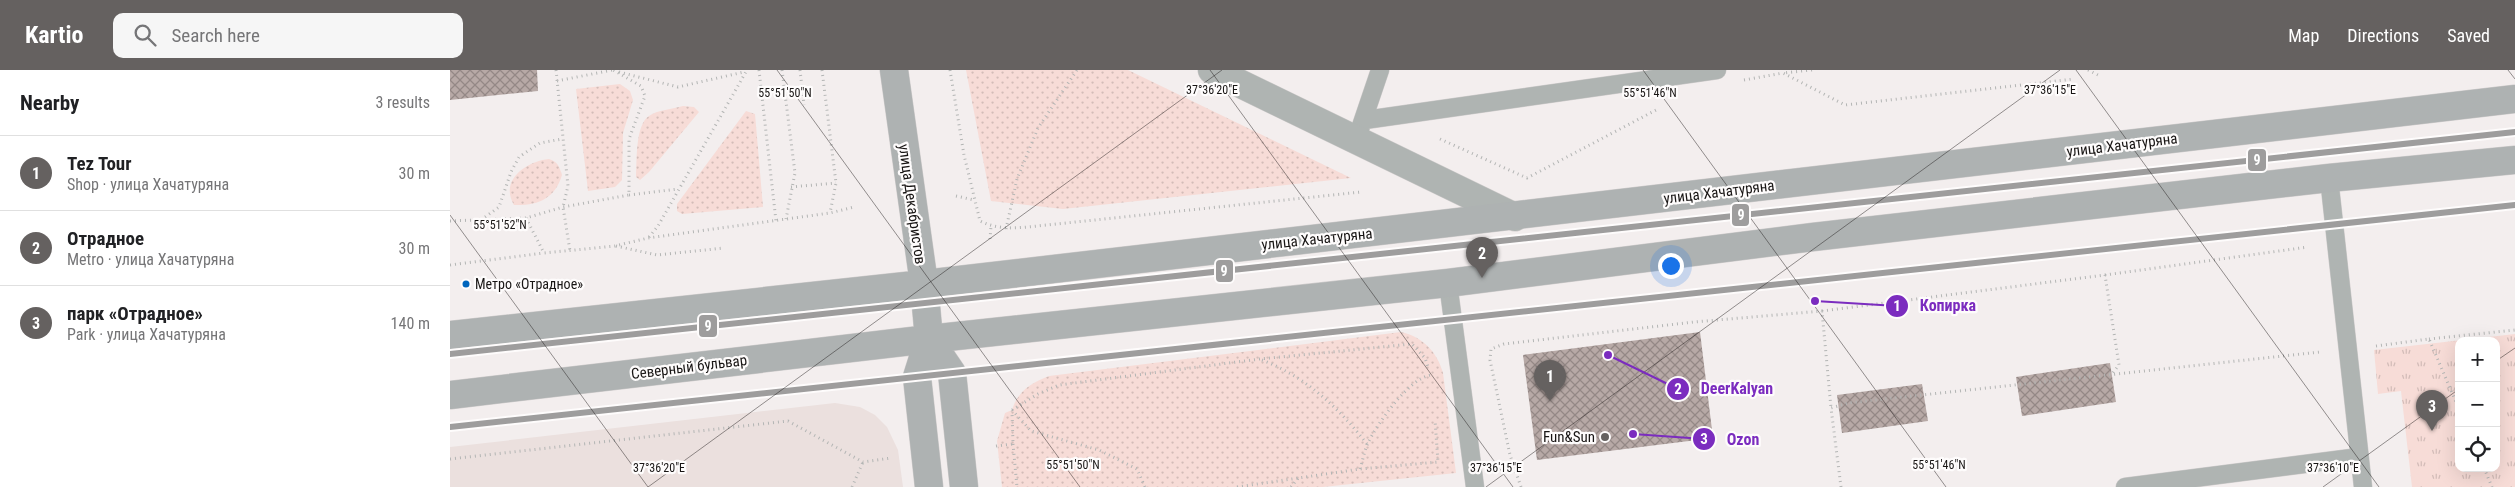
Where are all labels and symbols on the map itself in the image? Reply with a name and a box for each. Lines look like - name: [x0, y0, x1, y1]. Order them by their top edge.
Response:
- text: 37°36'20"E: [1186, 83, 1238, 97]
- text: 37°36'15"E: [2024, 83, 2076, 97]
- text: 55°51'50"N: [758, 86, 812, 100]
- text: 55°51'46"N: [1623, 86, 1677, 100]
- street label: улица Хачатуряна: [2066, 129, 2178, 161]
- street label: улица Декабристов: [895, 143, 929, 265]
- line badge: 9: [2247, 148, 2267, 172]
- text: 9: [2253, 152, 2261, 168]
- street label: улица Хачатуряна: [1663, 176, 1775, 208]
- line badge: 9: [1731, 203, 1750, 227]
- text: 9: [1737, 207, 1745, 223]
- text: 55°51'52"N: [473, 218, 527, 232]
- street label: улица Хачатуряна: [1261, 224, 1373, 254]
- pin: 2: [1466, 237, 1498, 278]
- your location: [1658, 253, 1684, 279]
- line badge: 9: [1215, 259, 1234, 283]
- text: 9: [1220, 263, 1228, 279]
- place label: Метро «Отрадное»: [475, 276, 583, 292]
- marker: Метро «Отрадное»: [461, 279, 471, 289]
- callout: Копирка: [1884, 290, 1986, 321]
- text: Копирка: [1920, 296, 1977, 315]
- text: 1: [1893, 297, 1901, 315]
- line badge: 9: [698, 314, 718, 338]
- text: 9: [704, 318, 712, 334]
- street label: Северный бульвар: [630, 351, 748, 383]
- pin: 1: [1534, 360, 1566, 401]
- callout: DeerKalyan: [1665, 373, 1783, 404]
- text: DeerKalyan: [1701, 379, 1773, 398]
- text: 2: [1674, 380, 1682, 398]
- pin: 3: [2416, 390, 2448, 431]
- callout: Ozon: [1692, 424, 1769, 455]
- place label: Fun&Sun: [1543, 428, 1595, 446]
- text: 3: [1700, 430, 1708, 448]
- text: Ozon: [1727, 430, 1759, 449]
- marker: Fun&Sun: [1599, 431, 1611, 443]
- text: 55°51'50"N: [1046, 458, 1100, 472]
- text: 55°51'46"N: [1912, 458, 1966, 472]
- text: 37°36'20"E: [633, 461, 685, 475]
- text: 37°36'15"E: [1470, 461, 1522, 475]
- text: 37°36'10"E: [2307, 461, 2359, 475]

